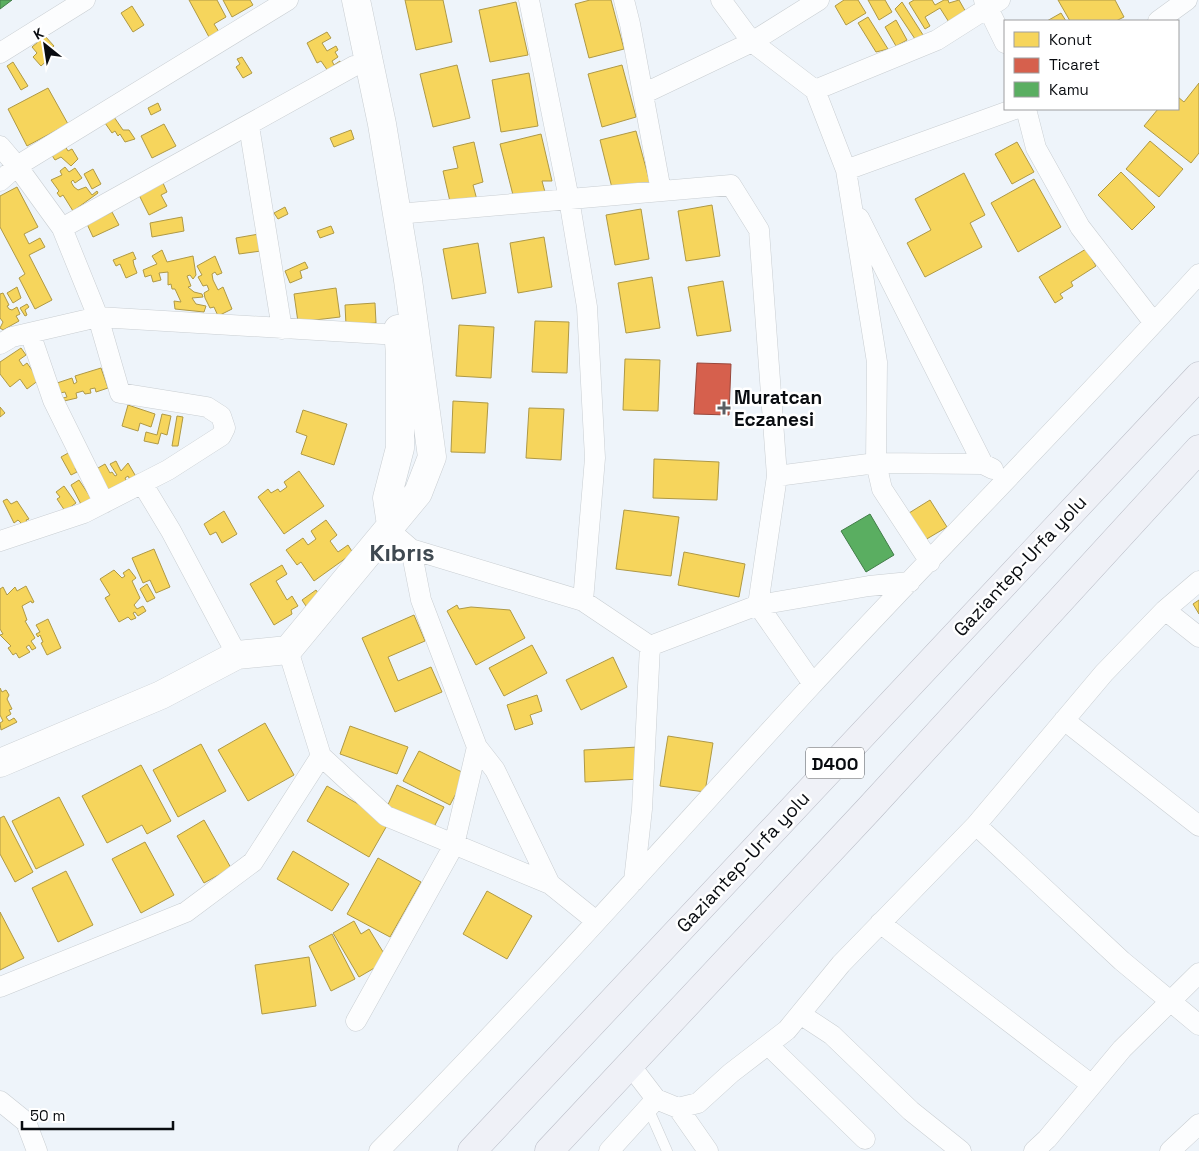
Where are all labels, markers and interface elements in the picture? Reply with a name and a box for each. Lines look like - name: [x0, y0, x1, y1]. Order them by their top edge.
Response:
- north arrow: [20, 20, 70, 70]
- legend: [1004, 20, 1179, 110]
- text: K: [30, 24, 47, 44]
- text: Konut: [1049, 30, 1092, 49]
- text: Ticaret: [1049, 55, 1100, 74]
- text: Kamu: [1049, 80, 1089, 99]
- place label: Muratcan Eczanesi: [734, 385, 822, 432]
- marker: Muratcan Eczanesi: [718, 402, 730, 414]
- street label: Gaziantep-Urfa yolu: [948, 490, 1092, 642]
- district label: Kıbrıs: [369, 537, 435, 568]
- road number: D400: [806, 748, 864, 778]
- street label: Gaziantep-Urfa yolu: [671, 786, 815, 938]
- scale bar: [22, 1098, 174, 1130]
- text: 50 m: [30, 1106, 65, 1125]

